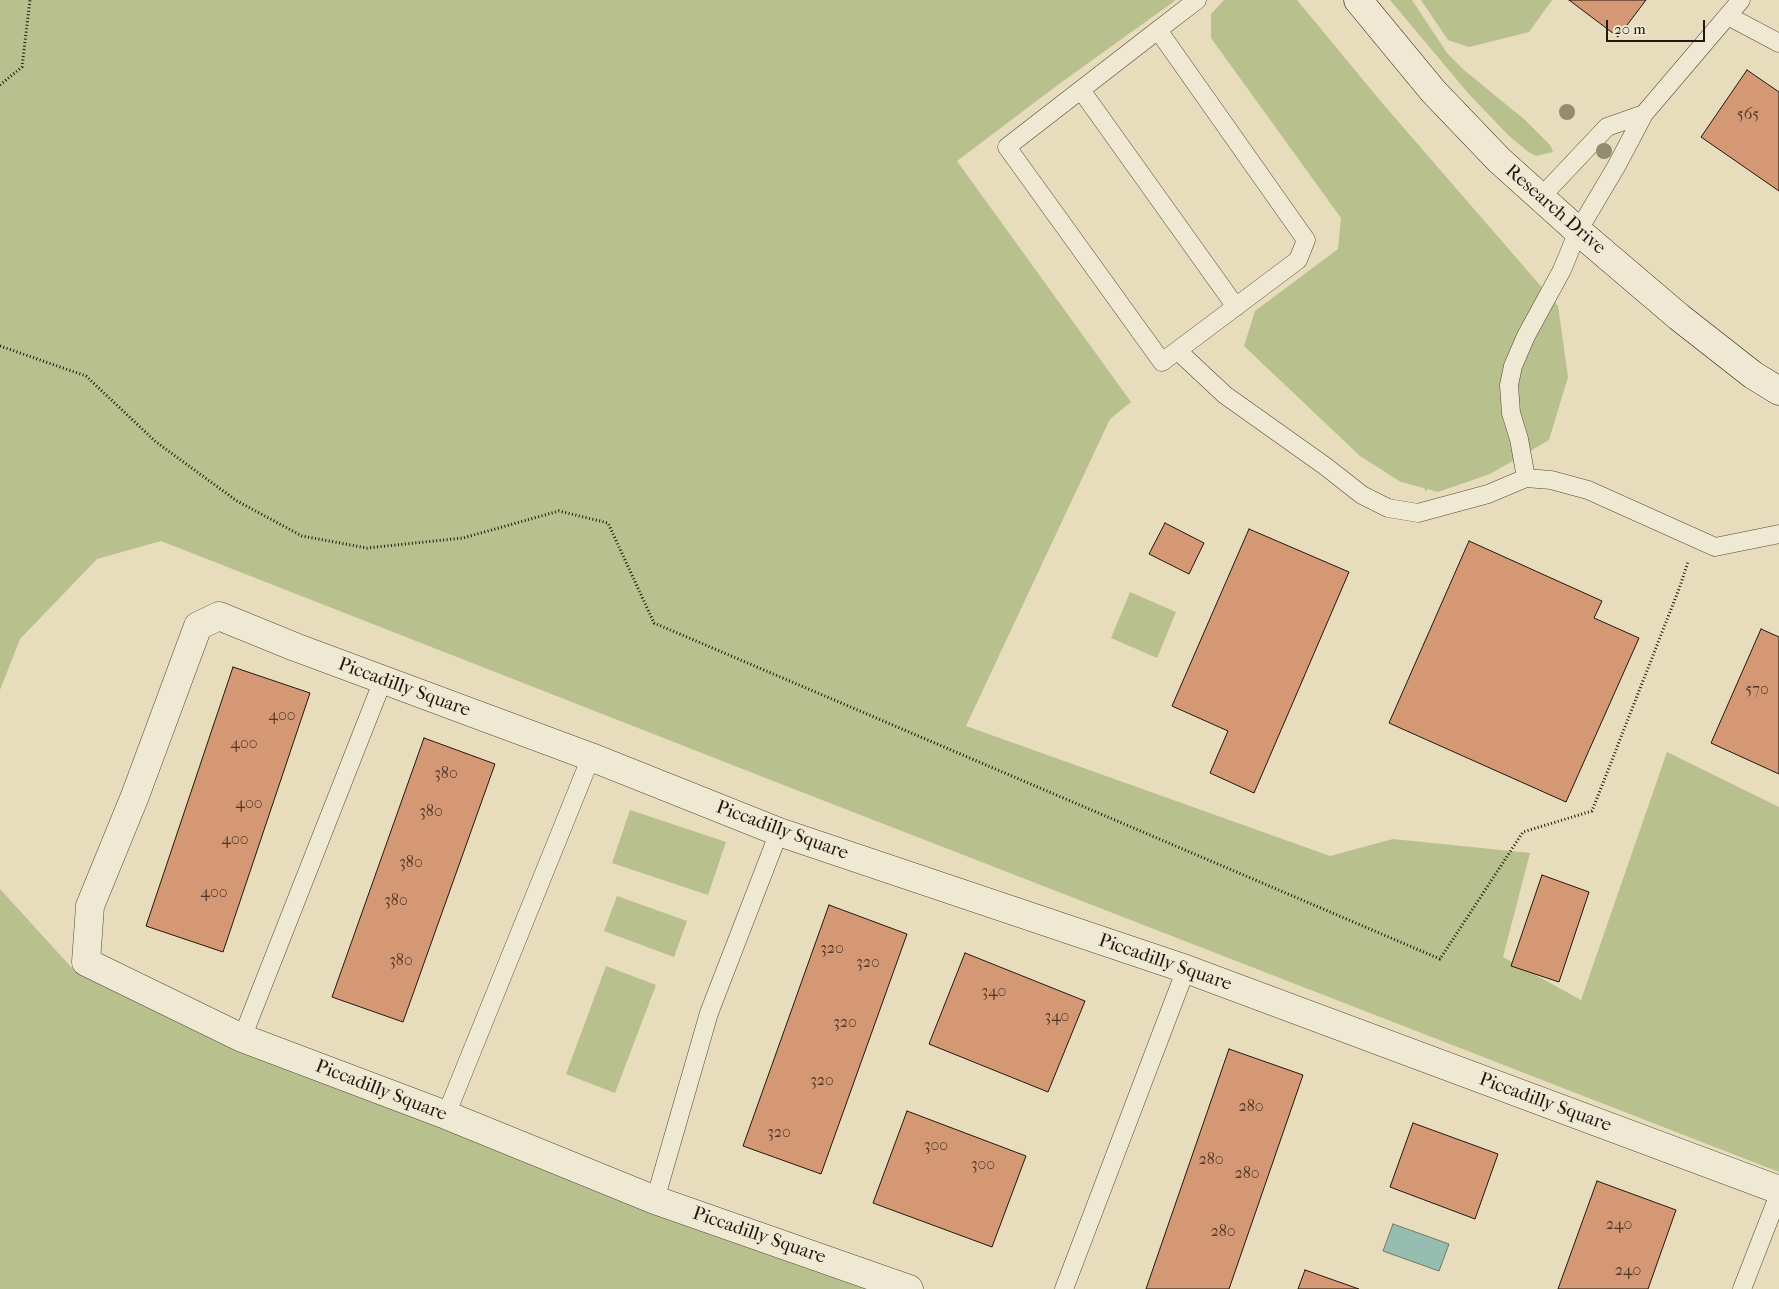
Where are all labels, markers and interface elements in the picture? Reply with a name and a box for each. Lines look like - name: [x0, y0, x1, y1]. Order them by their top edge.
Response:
- scale bar: [1609, 10, 1708, 42]
- text: 20 m: [1614, 20, 1646, 38]
- house number: 565: [1737, 105, 1759, 125]
- street label: Research Drive: [1500, 160, 1610, 260]
- street label: Piccadilly Square: [335, 653, 473, 723]
- house number: 570: [1745, 680, 1769, 700]
- house number: 400: [268, 706, 296, 726]
- house number: 400: [230, 734, 258, 754]
- house number: 380: [434, 764, 458, 784]
- house number: 400: [235, 794, 263, 814]
- street label: Piccadilly Square: [713, 796, 851, 866]
- house number: 380: [419, 802, 443, 822]
- house number: 400: [221, 830, 249, 850]
- house number: 380: [399, 853, 423, 873]
- house number: 400: [200, 883, 228, 903]
- house number: 380: [384, 891, 408, 911]
- street label: Piccadilly Square: [1095, 930, 1235, 996]
- house number: 320: [820, 939, 844, 959]
- house number: 380: [389, 951, 413, 971]
- house number: 320: [856, 953, 880, 973]
- house number: 340: [982, 982, 1006, 1002]
- house number: 340: [1045, 1007, 1069, 1027]
- house number: 320: [833, 1013, 857, 1033]
- street label: Piccadilly Square: [312, 1055, 450, 1127]
- street label: Piccadilly Square: [1476, 1068, 1614, 1138]
- house number: 320: [810, 1071, 834, 1091]
- house number: 280: [1238, 1097, 1264, 1117]
- house number: 320: [767, 1123, 791, 1143]
- house number: 300: [924, 1136, 948, 1156]
- house number: 280: [1198, 1150, 1224, 1170]
- house number: 300: [971, 1155, 995, 1175]
- house number: 280: [1234, 1164, 1260, 1184]
- street label: Piccadilly Square: [689, 1203, 829, 1269]
- house number: 240: [1606, 1215, 1632, 1235]
- house number: 280: [1210, 1222, 1236, 1242]
- house number: 240: [1615, 1261, 1641, 1281]

